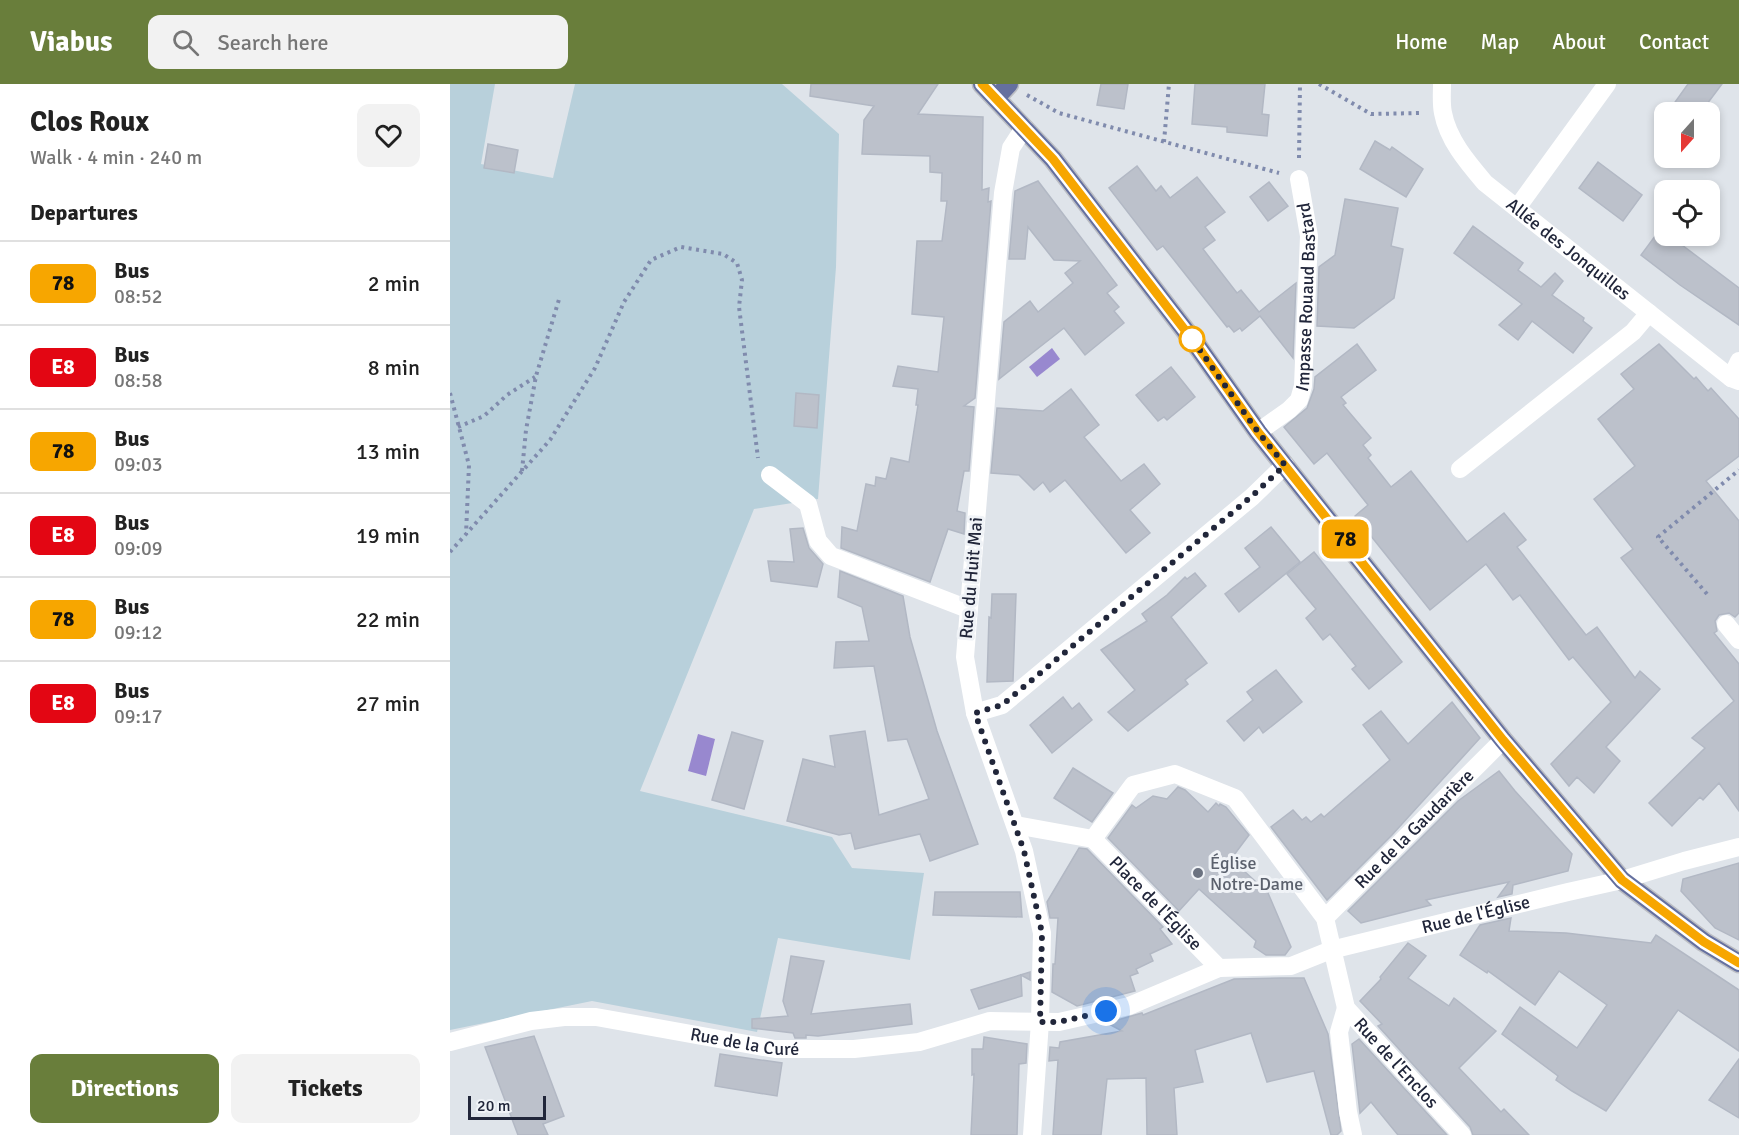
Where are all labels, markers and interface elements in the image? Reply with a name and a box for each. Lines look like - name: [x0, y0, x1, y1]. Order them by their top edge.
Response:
- search box: [148, 15, 568, 69]
- text: Viabus: [30, 25, 112, 59]
- icon: search: [169, 26, 202, 59]
- text: Search here: [217, 29, 328, 56]
- text: Home: [1395, 29, 1448, 55]
- text: Map: [1481, 29, 1519, 55]
- text: About: [1552, 29, 1606, 55]
- text: Contact: [1639, 29, 1709, 55]
- north arrow: [1654, 102, 1720, 168]
- map controls: [1654, 102, 1720, 246]
- button: heart: [357, 104, 420, 167]
- text: Clos Roux: [30, 105, 149, 139]
- text: Walk · 4 min · 240 m: [30, 145, 202, 170]
- button: locate: [1654, 180, 1720, 246]
- street label: Allée des Jonquilles: [1502, 193, 1635, 305]
- text: Departures: [30, 199, 138, 226]
- street label: Impasse Rouaud Bastard: [1291, 201, 1320, 394]
- text: Bus: [114, 257, 149, 284]
- text: 78: [52, 270, 74, 296]
- text: 2 min: [368, 270, 420, 297]
- text: 08:52: [114, 284, 163, 309]
- unlabelled marker: [1179, 326, 1205, 352]
- text: Bus: [114, 341, 149, 368]
- text: E8: [51, 354, 75, 380]
- text: 8 min: [368, 354, 420, 381]
- text: 08:58: [114, 368, 163, 393]
- text: Bus: [114, 425, 149, 452]
- text: 78: [52, 438, 74, 464]
- text: 13 min: [356, 438, 420, 465]
- text: 09:03: [114, 452, 163, 477]
- text: Bus: [114, 509, 149, 536]
- street label: Rue du Huit Mai: [955, 516, 987, 640]
- line badge: 78: [1318, 520, 1372, 558]
- text: E8: [51, 522, 75, 548]
- text: 19 min: [356, 522, 420, 549]
- text: 78: [1334, 526, 1356, 552]
- text: 09:09: [114, 536, 163, 561]
- text: Bus: [114, 593, 149, 620]
- text: 78: [52, 606, 74, 632]
- text: 22 min: [356, 606, 420, 633]
- text: 09:12: [114, 620, 163, 645]
- text: Bus: [114, 677, 149, 704]
- text: E8: [51, 690, 75, 716]
- text: 27 min: [356, 690, 420, 717]
- text: 09:17: [114, 704, 163, 729]
- street label: Rue de la Gaudarière: [1350, 765, 1478, 893]
- street label: Place de l'Église: [1105, 851, 1207, 955]
- place label: Église Notre-Dame: [1210, 852, 1303, 895]
- marker: Église Notre-Dame: [1191, 866, 1205, 880]
- street label: Rue de l'Église: [1420, 891, 1532, 938]
- your location: [1091, 996, 1121, 1026]
- street label: Rue de l'Enclos: [1349, 1013, 1443, 1113]
- street label: Rue de la Curé: [689, 1023, 799, 1060]
- button: Directions: [30, 1054, 219, 1123]
- button: Tickets: [231, 1054, 420, 1123]
- scale bar: [468, 1093, 546, 1120]
- text: 20 m: [477, 1096, 511, 1116]

